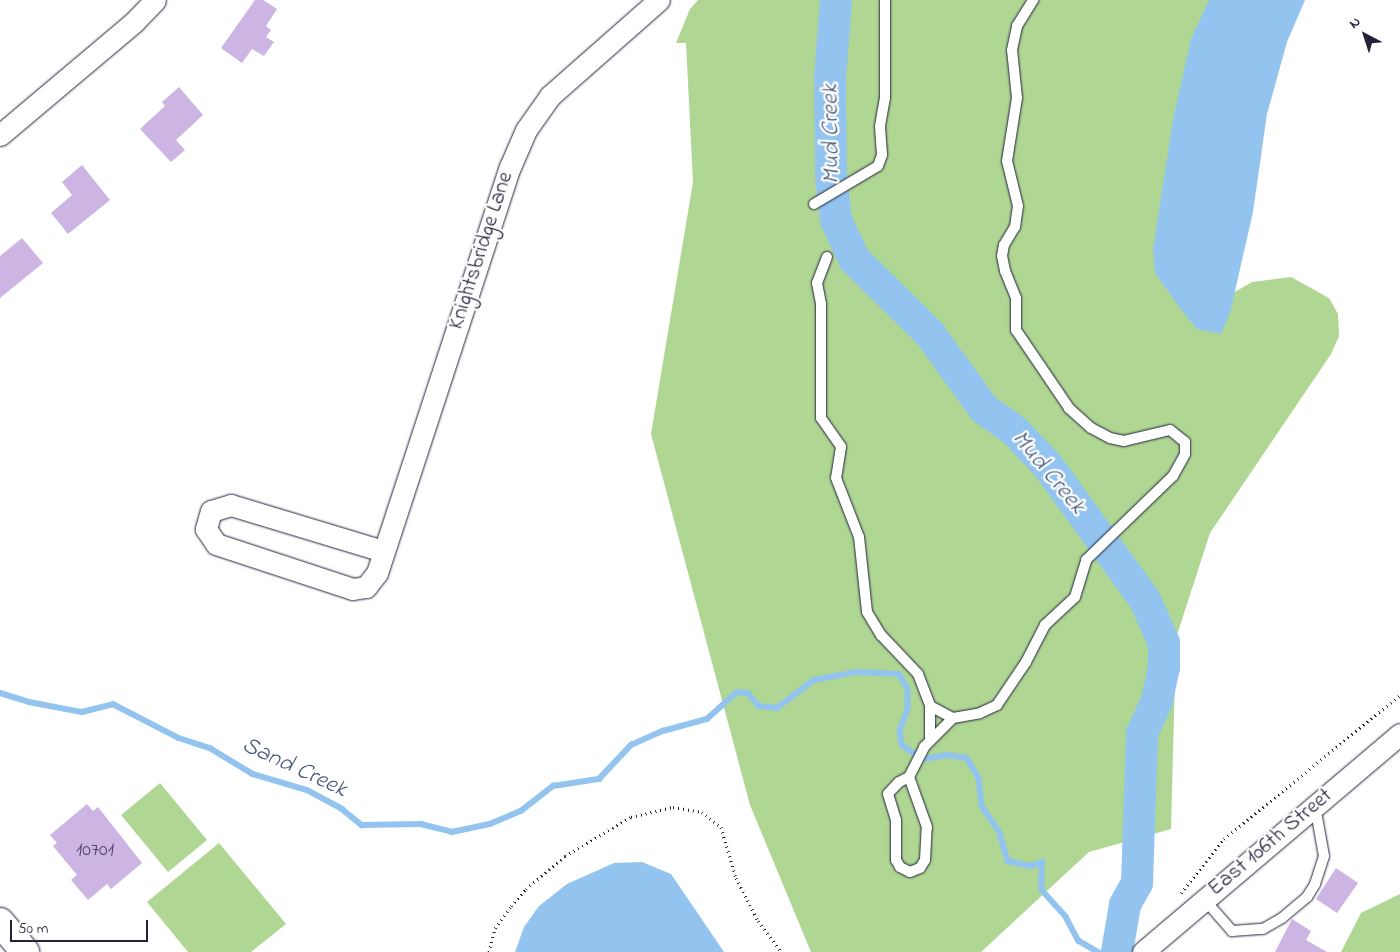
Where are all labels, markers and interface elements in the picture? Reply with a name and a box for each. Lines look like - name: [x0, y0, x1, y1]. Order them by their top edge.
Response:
- north arrow: [1340, 10, 1390, 60]
- text: N: [1345, 12, 1365, 34]
- water label: Mud Creek: [817, 84, 847, 184]
- street label: Knightsbridge Lane: [444, 169, 520, 333]
- water label: Mud Creek: [1005, 425, 1091, 521]
- water label: Sand Creek: [237, 731, 351, 805]
- street label: East 106th Street: [1203, 783, 1339, 903]
- house number: 10701: [76, 838, 114, 862]
- scale bar: [12, 910, 150, 942]
- text: 50 m: [18, 918, 48, 940]

